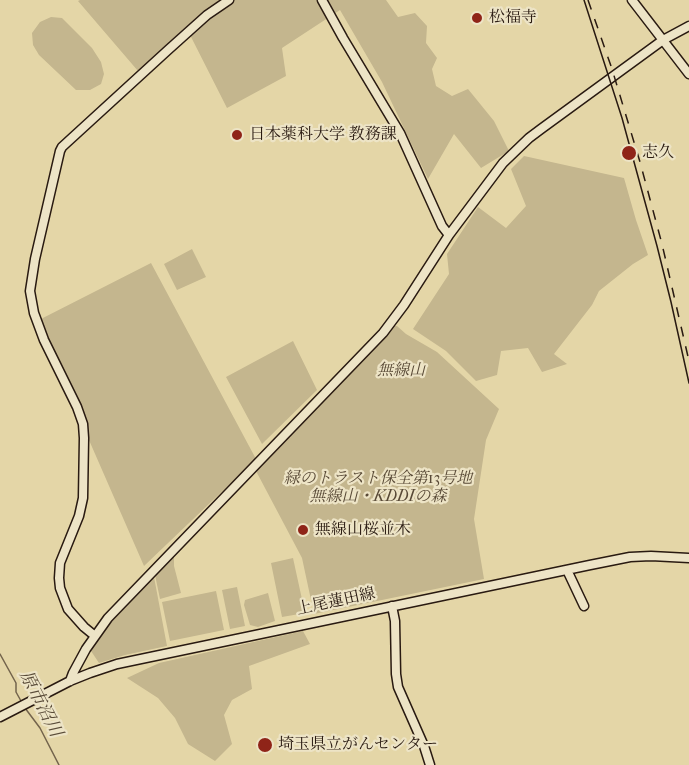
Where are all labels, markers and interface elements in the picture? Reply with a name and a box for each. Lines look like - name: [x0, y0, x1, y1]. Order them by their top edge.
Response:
- place label: 松福寺: [489, 8, 537, 28]
- marker: 松福寺: [470, 11, 484, 25]
- place label: 日本薬科大学 教務課: [249, 125, 396, 145]
- marker: 日本薬科大学 教務課: [230, 128, 244, 142]
- place label: 志久: [642, 143, 674, 163]
- marker: 志久: [620, 144, 638, 162]
- park label: 無線山: [377, 361, 425, 381]
- park label: 緑のトラスト保全第13号地 無線山・KDDIの森: [284, 469, 472, 507]
- place label: 無線山桜並木: [315, 520, 411, 540]
- marker: 無線山桜並木: [296, 523, 310, 537]
- street label: 上尾蓮田線: [295, 584, 377, 620]
- water label: 原市沼川: [14, 667, 66, 741]
- place label: 埼玉県立がんセンター: [278, 735, 438, 755]
- marker: 埼玉県立がんセンター: [256, 736, 274, 754]

